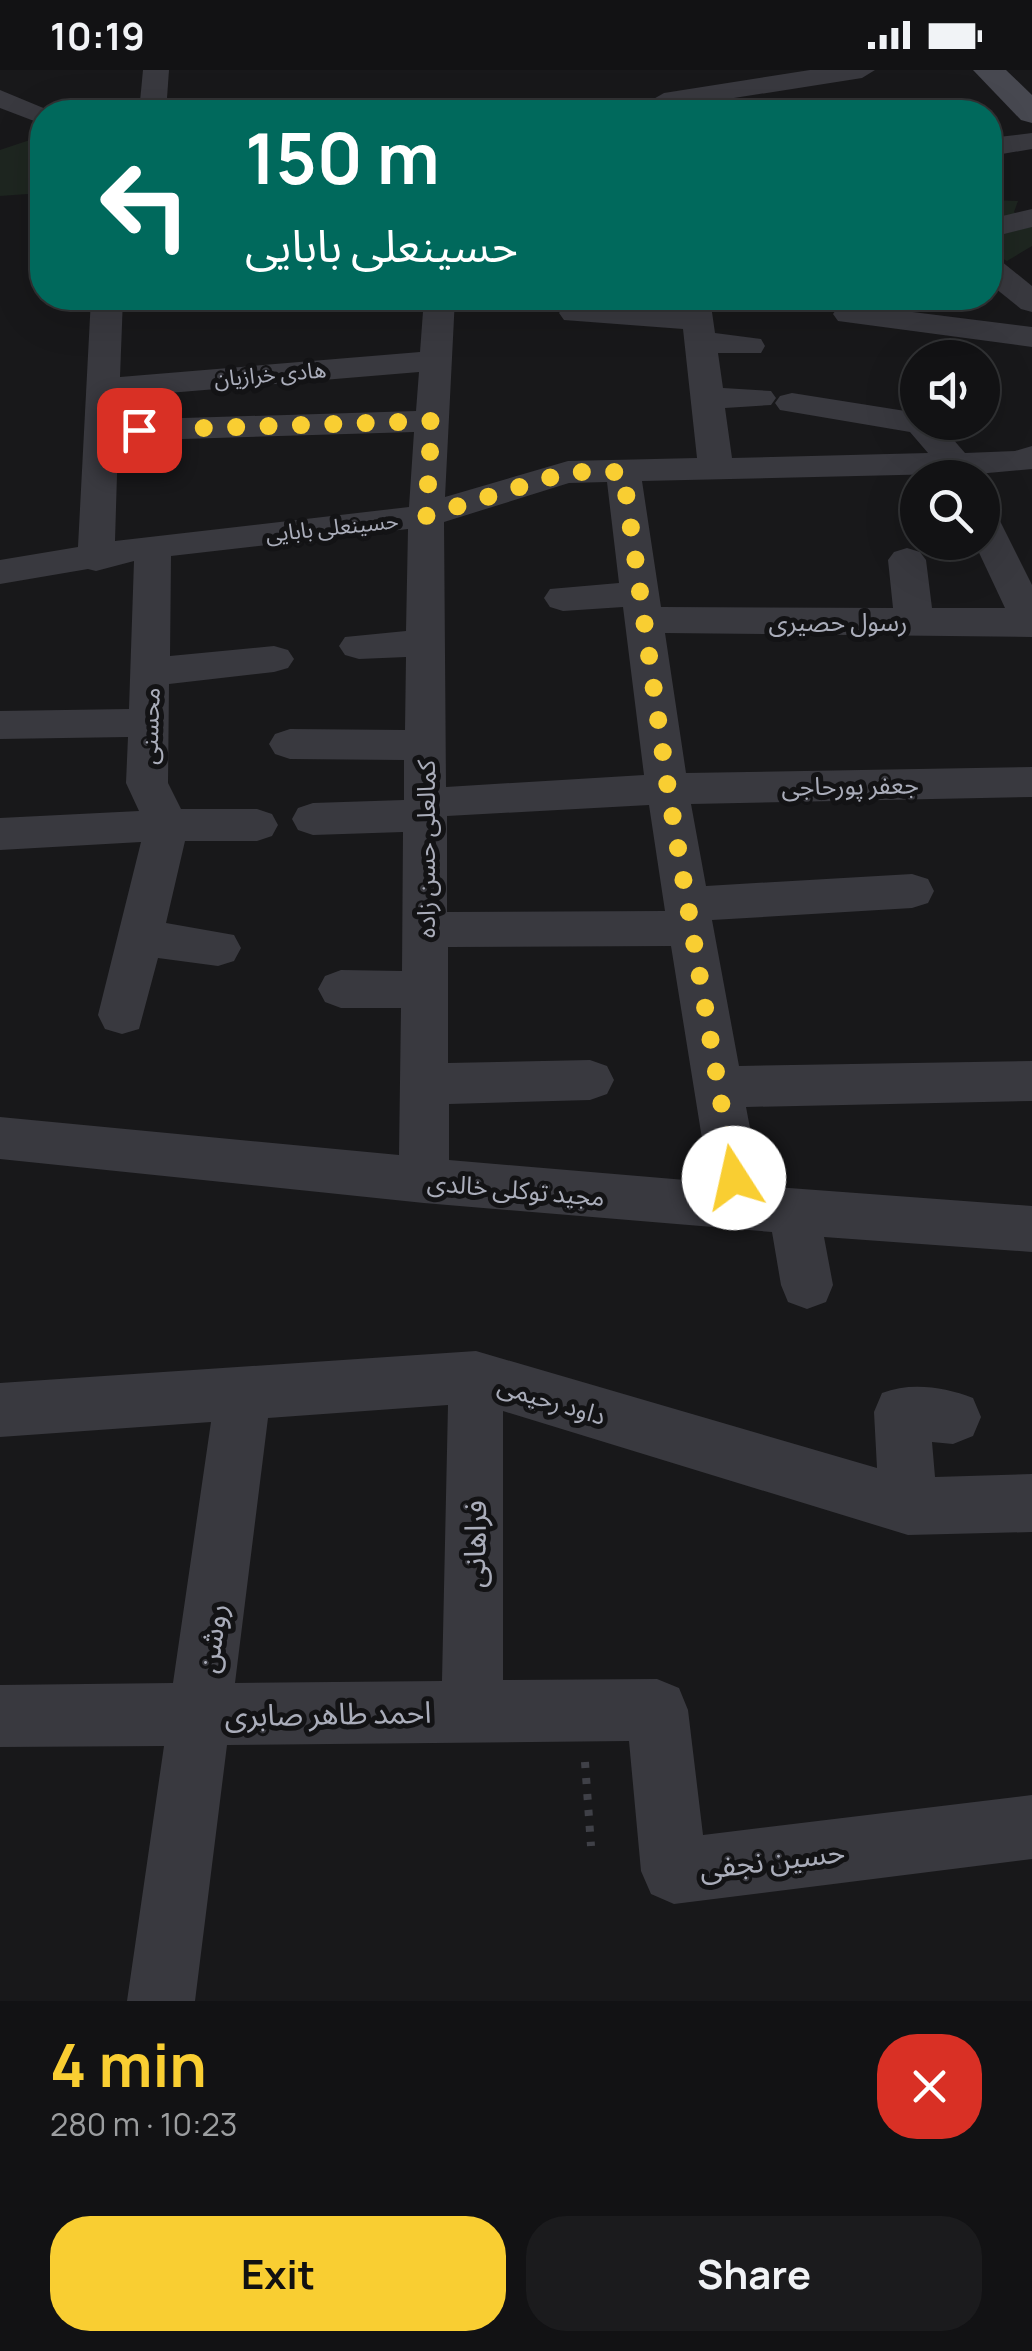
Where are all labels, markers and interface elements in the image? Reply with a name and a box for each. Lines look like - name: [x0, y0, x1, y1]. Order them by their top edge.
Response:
- text: 10:19: [50, 9, 145, 61]
- text: 150 m: [245, 109, 440, 205]
- icon: left: [80, 140, 210, 270]
- text: حسینعلی بابایی: [245, 214, 518, 276]
- map controls: [900, 340, 1000, 560]
- button: sound: [900, 340, 1000, 440]
- street label: هادی خرازیان: [213, 354, 327, 394]
- pin: [97, 388, 182, 473]
- icon: arrive: [112, 403, 167, 458]
- button: search: [900, 460, 1000, 560]
- street label: حسینعلی بابایی: [264, 505, 400, 549]
- street label: رسول حصیری: [769, 604, 907, 639]
- street label: محسنی: [130, 687, 168, 765]
- street label: کمالعلی حسن زاده: [408, 759, 443, 938]
- street label: جعفر پورحاجی: [781, 766, 919, 804]
- position arrow: [682, 1126, 786, 1230]
- street label: مجید توکلی خالدی: [426, 1164, 606, 1214]
- street label: داود رحیمی: [494, 1367, 610, 1433]
- street label: فراهانی: [453, 1500, 495, 1588]
- street label: روشن: [186, 1601, 236, 1675]
- street label: احمد طاهر صابری: [224, 1691, 432, 1735]
- street label: حسین نجفی: [697, 1830, 847, 1888]
- text: 4 min: [50, 2023, 207, 2105]
- button: close: [877, 2034, 982, 2139]
- text: 280 m · 10:23: [50, 2102, 237, 2146]
- button: Exit: [50, 2216, 506, 2331]
- button: Share: [526, 2216, 982, 2331]

